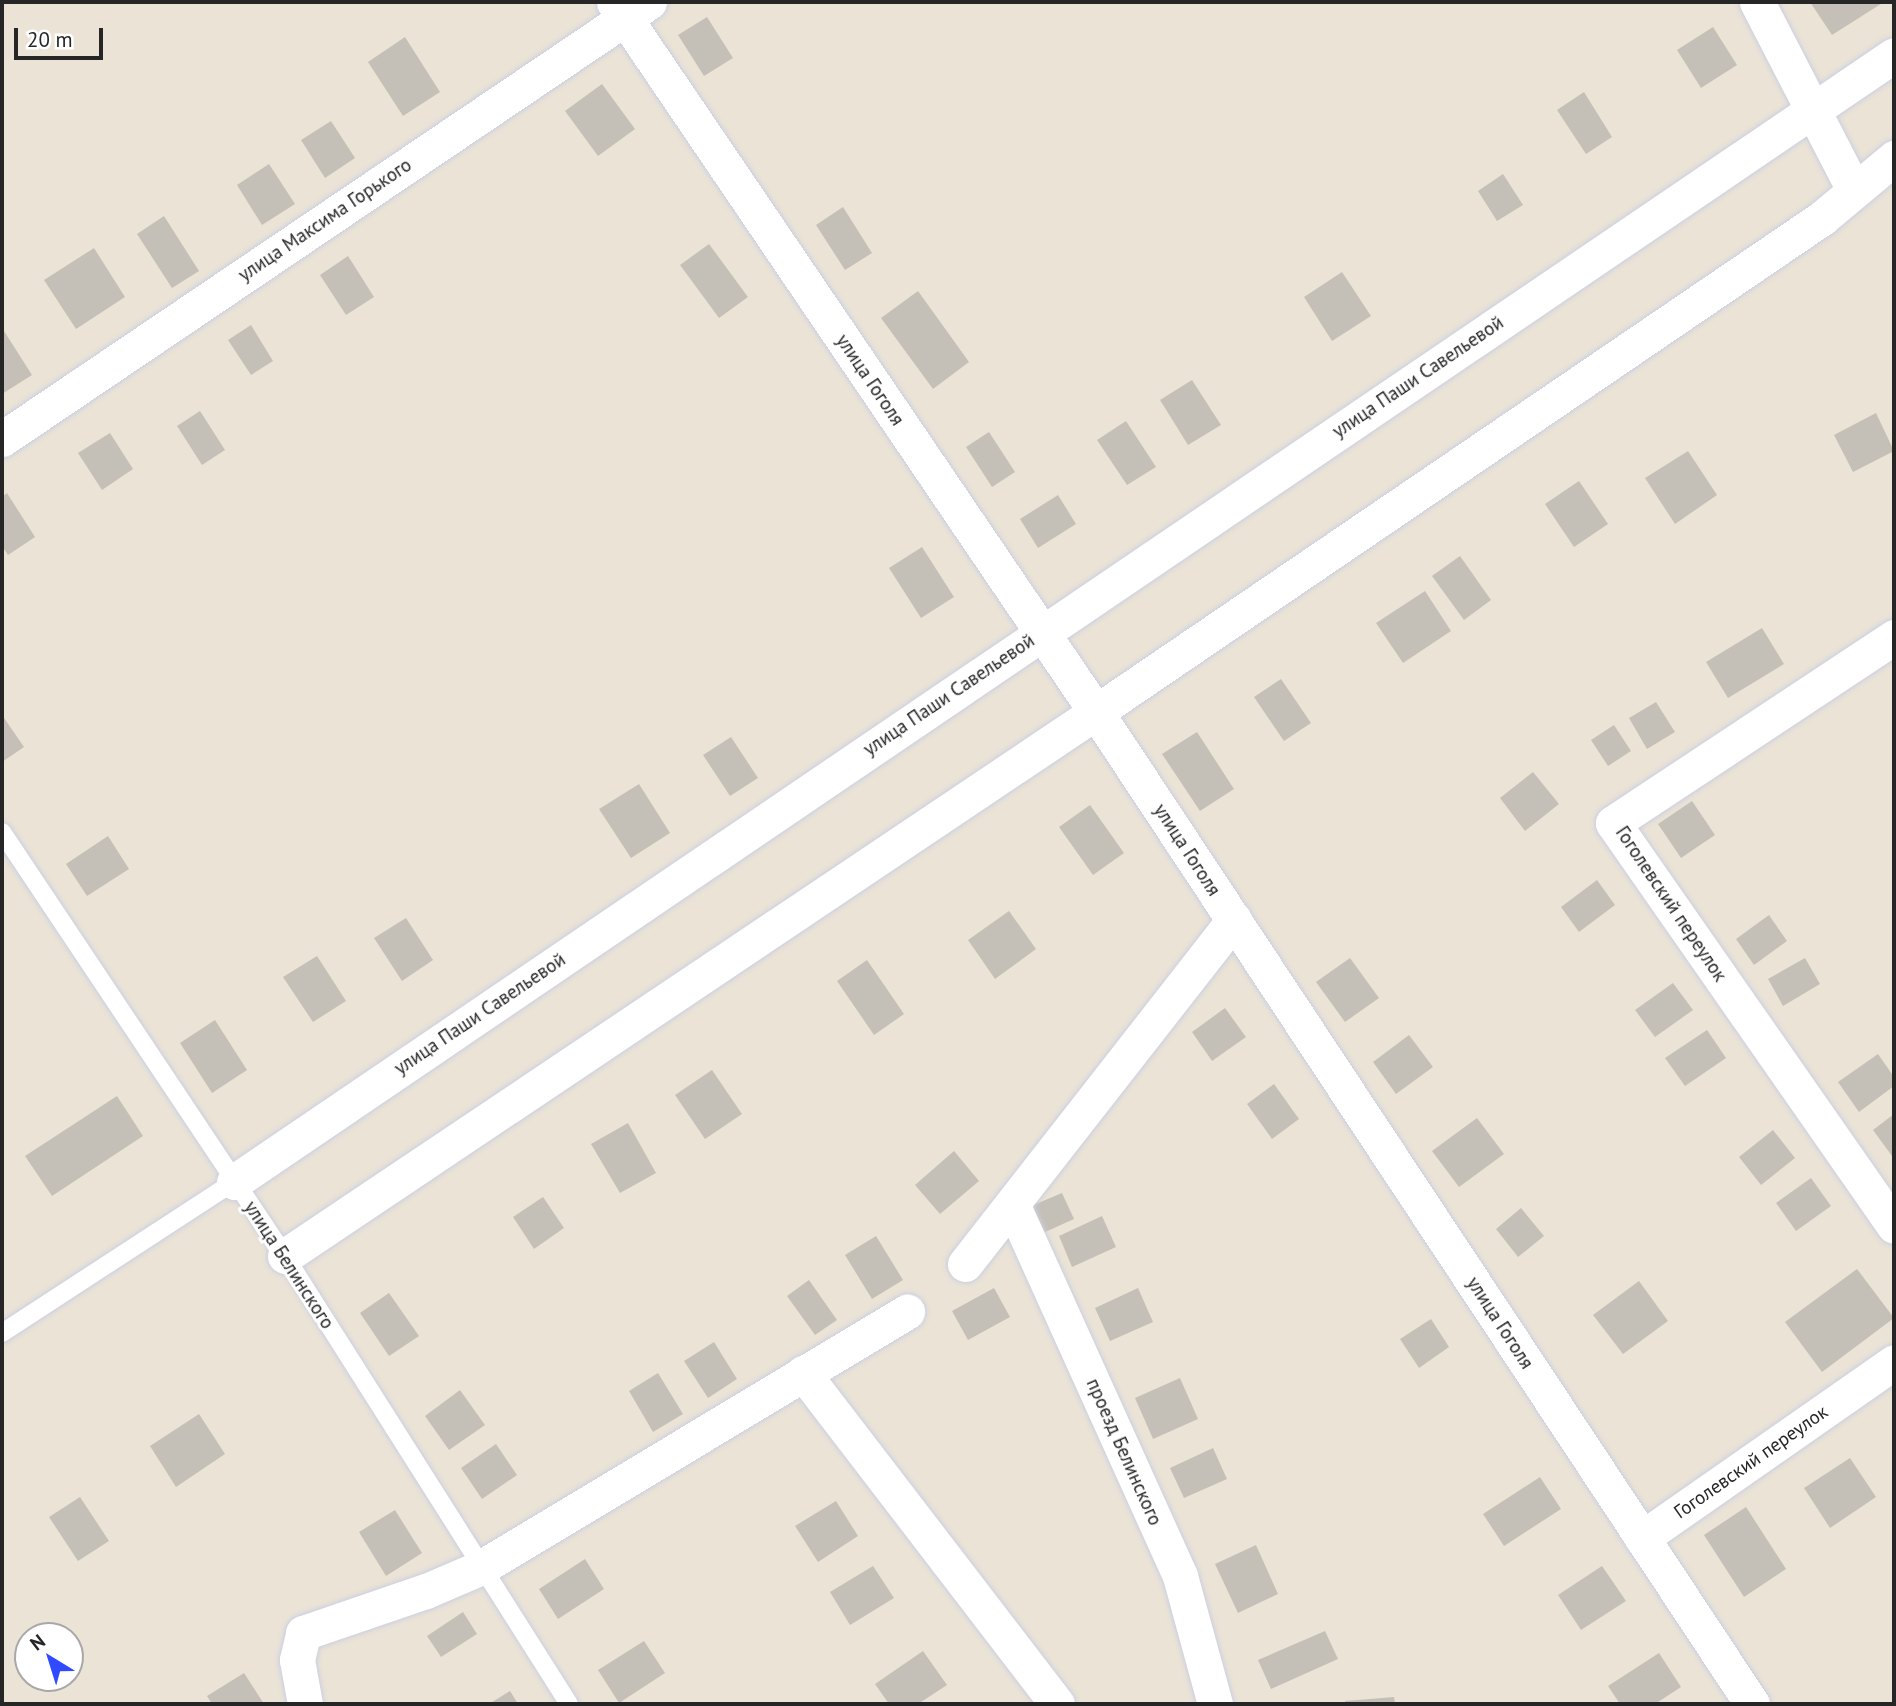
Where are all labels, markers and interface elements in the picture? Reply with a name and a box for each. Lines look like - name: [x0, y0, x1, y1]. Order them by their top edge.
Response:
- scale bar: [18, 14, 107, 58]
- text: 20 m: [27, 26, 73, 53]
- street label: улица Максима Горького: [234, 154, 416, 286]
- street label: улица Паши Савельевой: [1328, 311, 1508, 443]
- street label: улица Гоголя: [831, 330, 909, 430]
- street label: улица Паши Савельевой: [859, 629, 1039, 761]
- street label: улица Гоголя: [1149, 800, 1225, 900]
- street label: Гоголевский переулок: [1611, 822, 1731, 986]
- street label: улица Паши Савельевой: [390, 948, 570, 1080]
- street label: улица Белинского: [239, 1197, 339, 1333]
- street label: улица Гоголя: [1462, 1273, 1538, 1373]
- street label: проезд Белинского: [1081, 1375, 1167, 1529]
- street label: Гоголевский переулок: [1670, 1400, 1832, 1524]
- north arrow: [14, 1622, 84, 1692]
- text: N: [25, 1629, 50, 1655]

